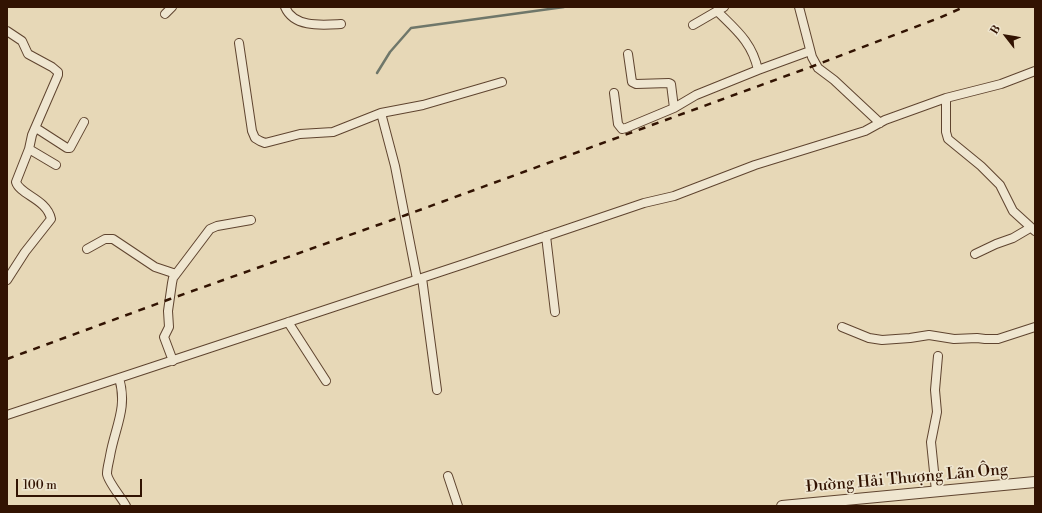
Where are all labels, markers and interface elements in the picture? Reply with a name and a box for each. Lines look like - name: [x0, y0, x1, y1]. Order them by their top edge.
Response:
- north arrow: [986, 16, 1026, 56]
- text: B: [988, 23, 1004, 37]
- street label: Đường Hải Thượng Lãn Ông: [805, 461, 1009, 497]
- scale bar: [18, 471, 144, 497]
- text: 100 m: [23, 478, 57, 493]

